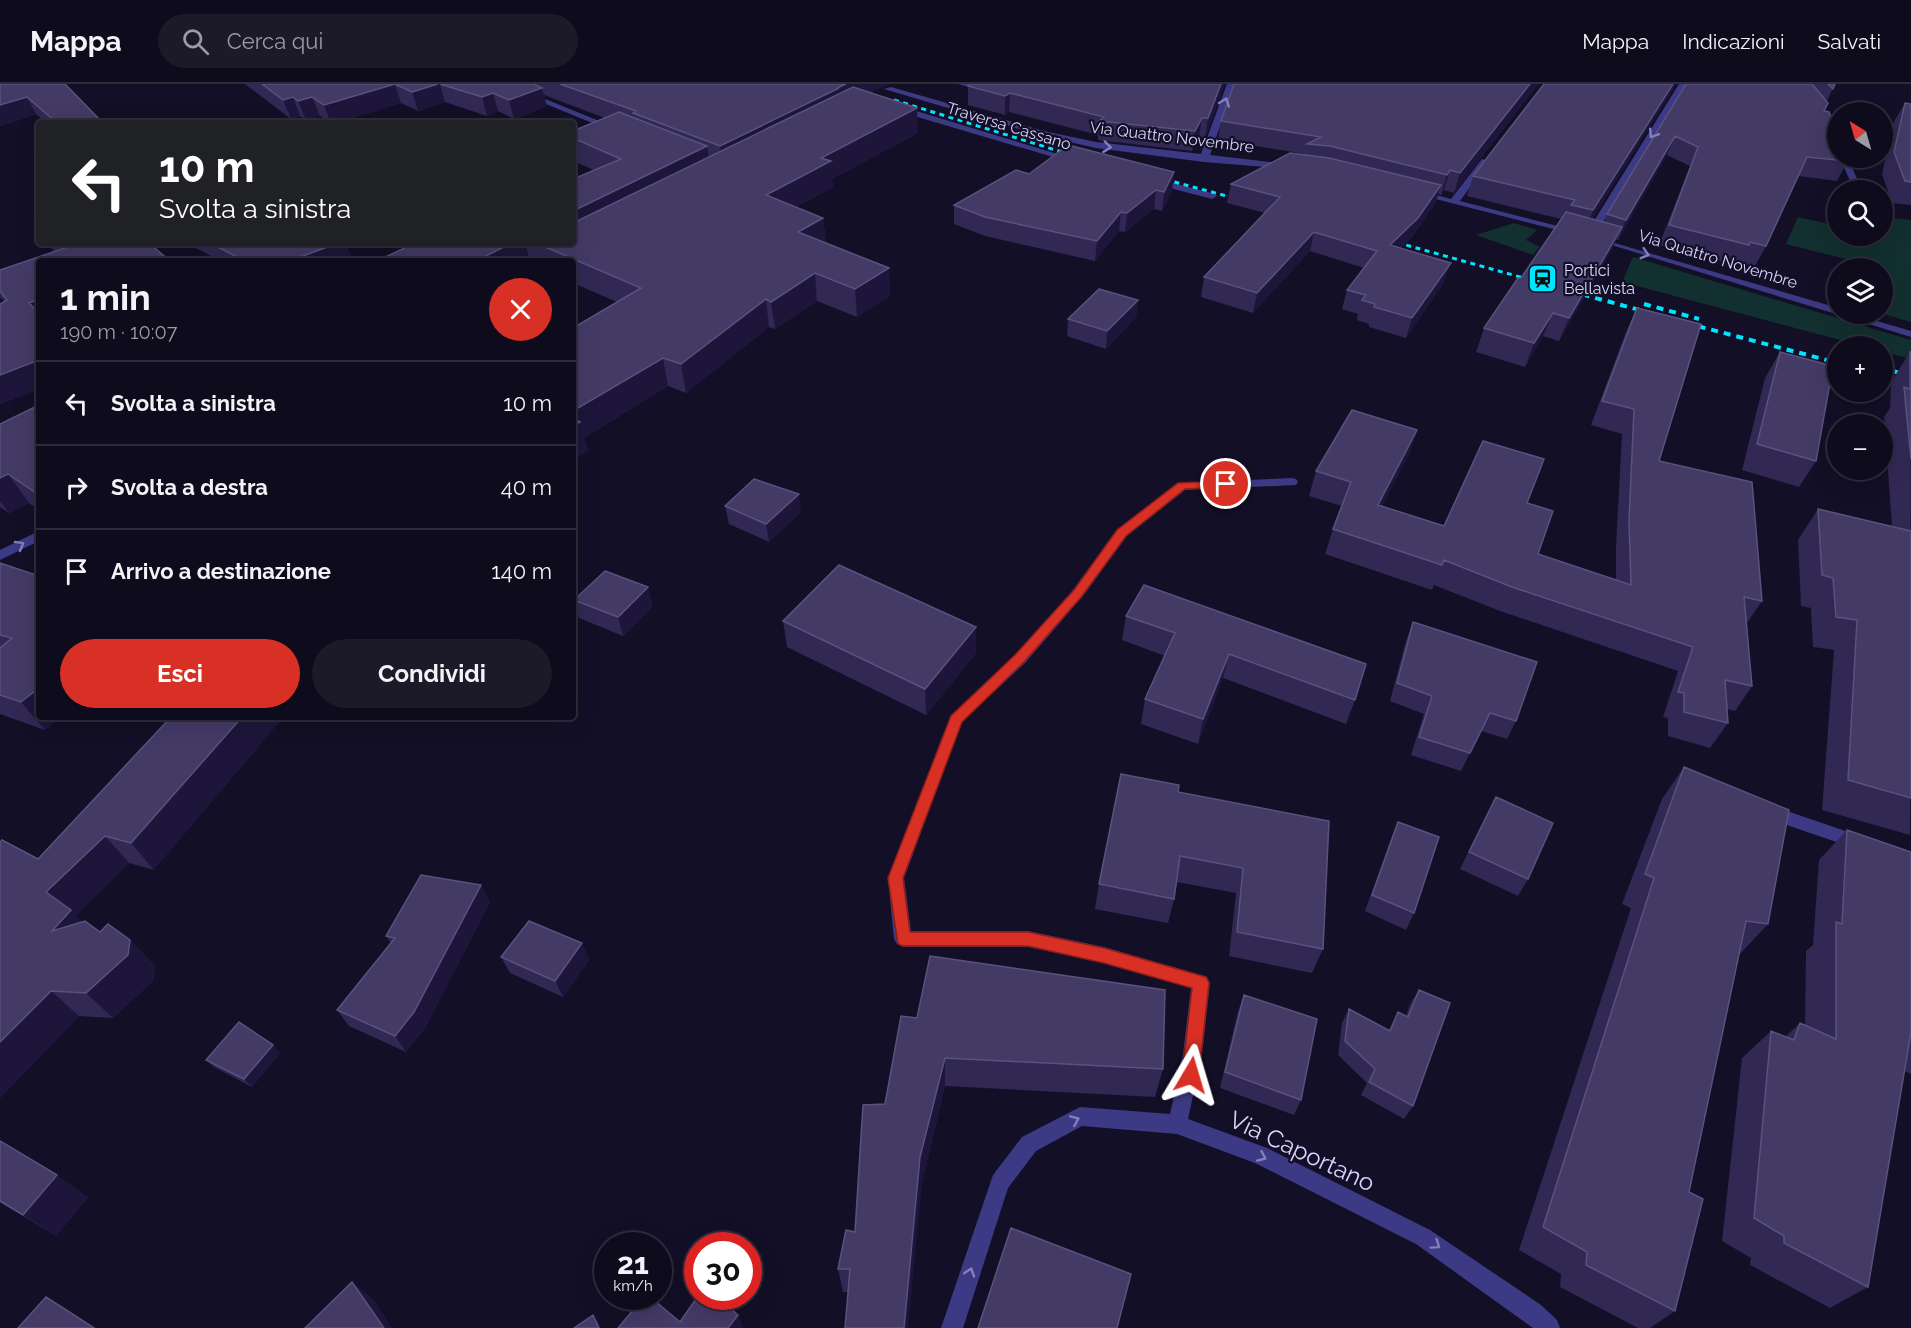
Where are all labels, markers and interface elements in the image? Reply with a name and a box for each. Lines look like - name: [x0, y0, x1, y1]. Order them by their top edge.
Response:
- search box: [158, 14, 578, 68]
- text: Mappa: [30, 25, 122, 58]
- icon: search: [179, 25, 212, 58]
- text: Cerca qui: [227, 28, 323, 54]
- text: Mappa: [1582, 29, 1649, 54]
- text: Indicazioni: [1682, 29, 1785, 54]
- text: Salvati: [1818, 29, 1881, 54]
- one-way arrow: [1217, 97, 1230, 107]
- street label: Traversa Cassano: [945, 98, 1073, 154]
- north arrow: [1827, 102, 1893, 168]
- map controls: [1827, 102, 1893, 480]
- street label: Via Quattro Novembre: [1089, 117, 1255, 157]
- one-way arrow: [1648, 128, 1660, 138]
- one-way arrow: [1103, 140, 1112, 152]
- text: 10 m: [159, 143, 255, 192]
- icon: left: [60, 144, 138, 222]
- button: search: [1827, 180, 1893, 246]
- text: Svolta a sinistra: [159, 193, 351, 224]
- street label: Via Quattro Novembre: [1636, 226, 1800, 292]
- one-way arrow: [1640, 247, 1650, 259]
- button: layers: [1827, 258, 1893, 324]
- place label: Portici Bellavista: [1564, 261, 1635, 298]
- station icon: Portici Bellavista: [1527, 263, 1559, 295]
- text: 1 min: [60, 276, 151, 318]
- button: close: [489, 278, 552, 341]
- text: 190 m · 10:07: [60, 320, 177, 344]
- button: +: [1827, 336, 1893, 402]
- icon: left: [60, 387, 93, 420]
- text: Svolta a sinistra: [111, 390, 276, 416]
- text: 10 m: [503, 390, 552, 416]
- button: −: [1827, 414, 1893, 480]
- pin: [1200, 458, 1251, 509]
- icon: arrive: [1209, 467, 1242, 500]
- icon: right: [60, 471, 93, 504]
- text: Svolta a destra: [111, 474, 268, 500]
- text: 40 m: [501, 474, 552, 500]
- one-way arrow: [13, 541, 24, 552]
- icon: arrive: [60, 555, 93, 588]
- text: Arrivo a destinazione: [111, 558, 331, 584]
- text: 140 m: [491, 558, 552, 584]
- button: Esci: [60, 639, 300, 708]
- button: Condividi: [312, 639, 552, 708]
- position arrow: [1159, 1043, 1223, 1107]
- street label: Via Caportano: [1225, 1105, 1379, 1197]
- one-way arrow: [1068, 1115, 1079, 1127]
- one-way arrow: [1256, 1149, 1267, 1161]
- speed limit sign: 30: [684, 1232, 762, 1310]
- one-way arrow: [1429, 1238, 1440, 1249]
- text: 21: [617, 1246, 649, 1281]
- one-way arrow: [963, 1268, 975, 1278]
- text: km/h: [613, 1277, 653, 1295]

